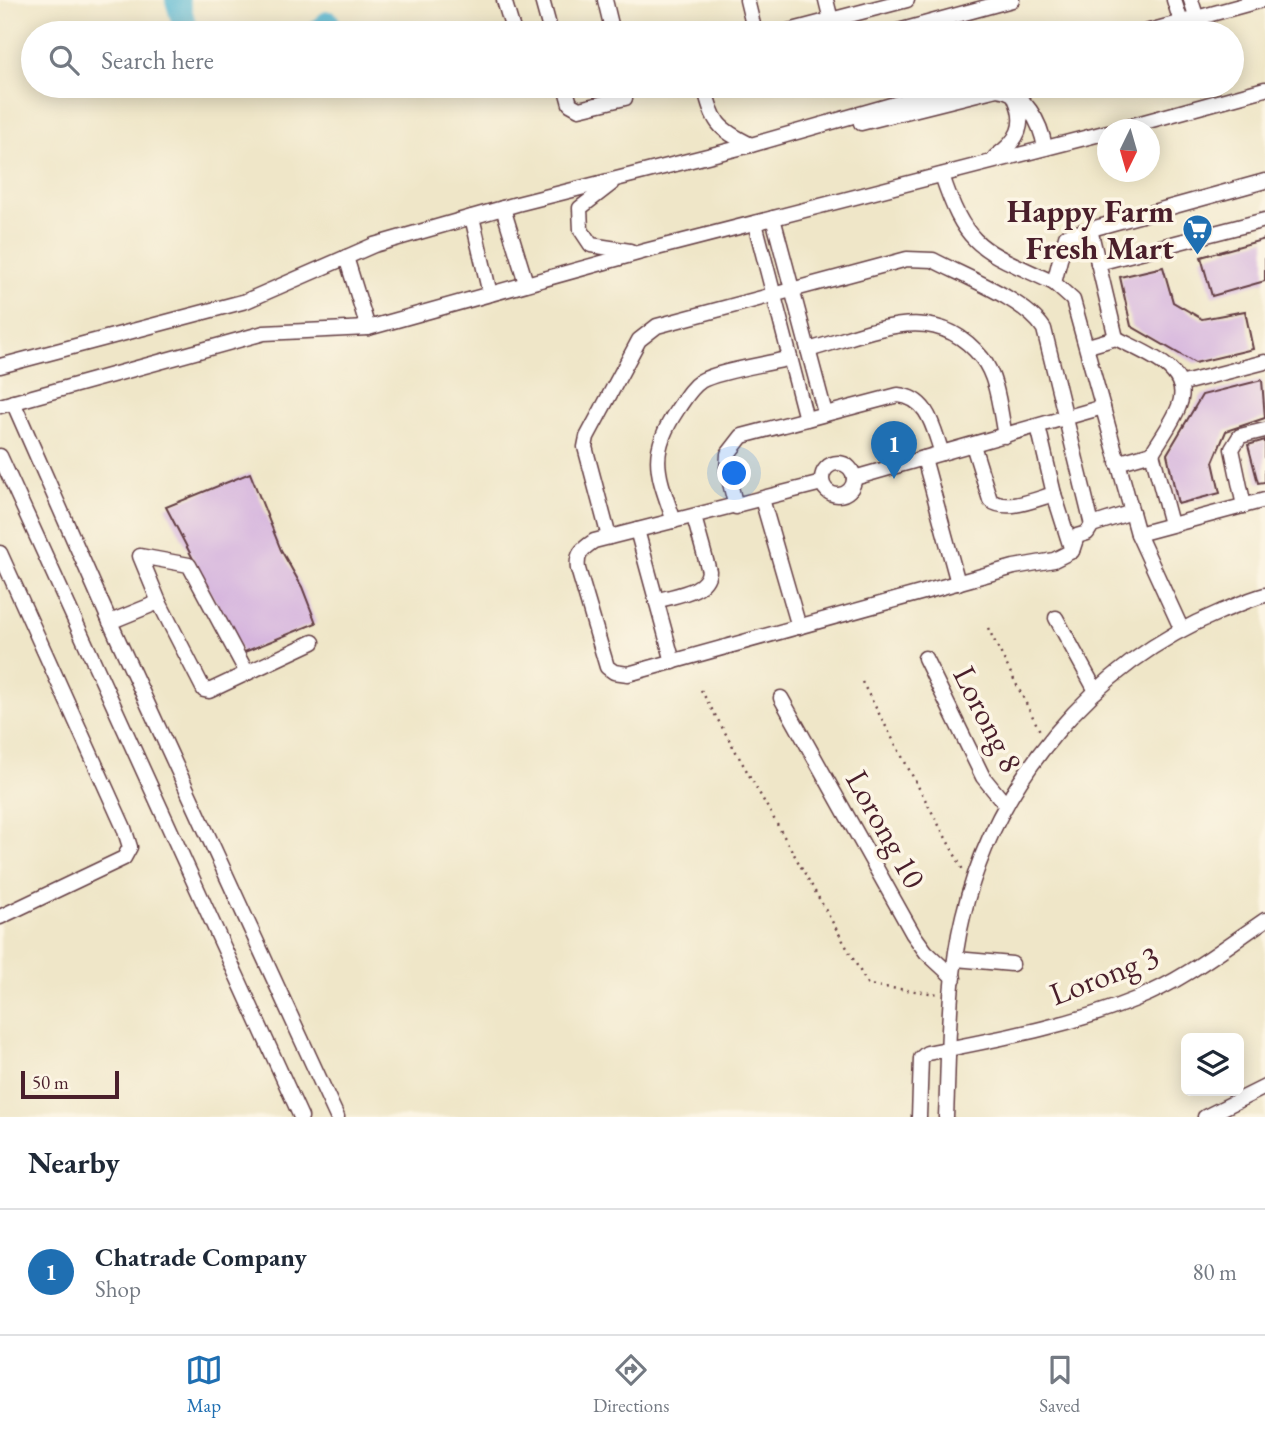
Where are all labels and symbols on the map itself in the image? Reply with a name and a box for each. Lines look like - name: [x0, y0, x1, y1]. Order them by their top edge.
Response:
- north arrow: [1097, 119, 1160, 182]
- place label: Happy Farm Fresh Mart: [1007, 190, 1174, 269]
- supermarket icon: Happy Farm Fresh Mart: [1180, 212, 1214, 256]
- pin: 1: [871, 421, 917, 479]
- your location: [717, 456, 751, 490]
- street label: Lorong 8: [943, 659, 1033, 779]
- street label: Lorong 10: [836, 762, 936, 896]
- street label: Lorong 3: [1043, 935, 1165, 1015]
- scale bar: [21, 1068, 119, 1100]

